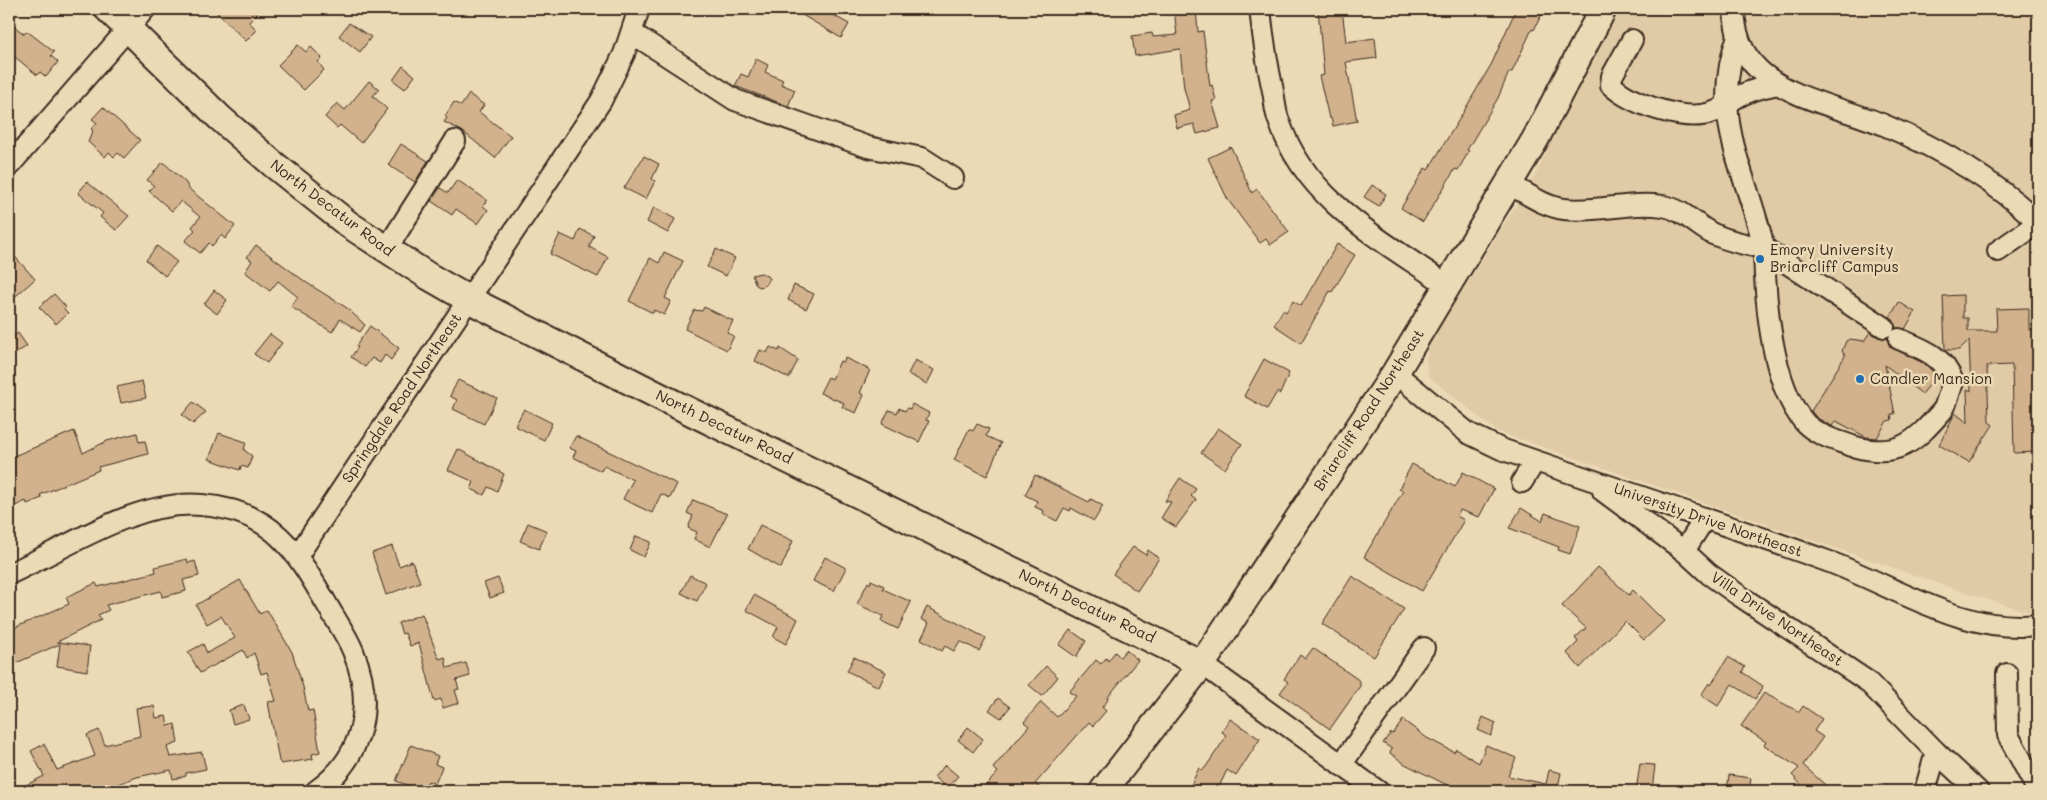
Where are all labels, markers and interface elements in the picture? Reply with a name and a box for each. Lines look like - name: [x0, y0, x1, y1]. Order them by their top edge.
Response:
- street label: North Decatur Road: [267, 154, 398, 260]
- place label: Emory University Briarcliff Campus: [1770, 239, 1899, 276]
- marker: Emory University Briarcliff Campus: [1754, 253, 1766, 265]
- street label: Springdale Road Northeast: [337, 309, 466, 486]
- street label: Briarcliff Road Northeast: [1308, 325, 1428, 494]
- place label: Candler Mansion: [1870, 368, 1992, 388]
- marker: Candler Mansion: [1854, 373, 1866, 385]
- street label: North Decatur Road: [653, 384, 796, 468]
- street label: University Drive Northeast: [1611, 477, 1805, 561]
- street label: North Decatur Road: [1016, 563, 1159, 647]
- street label: Villa Drive Northeast: [1708, 566, 1848, 670]

